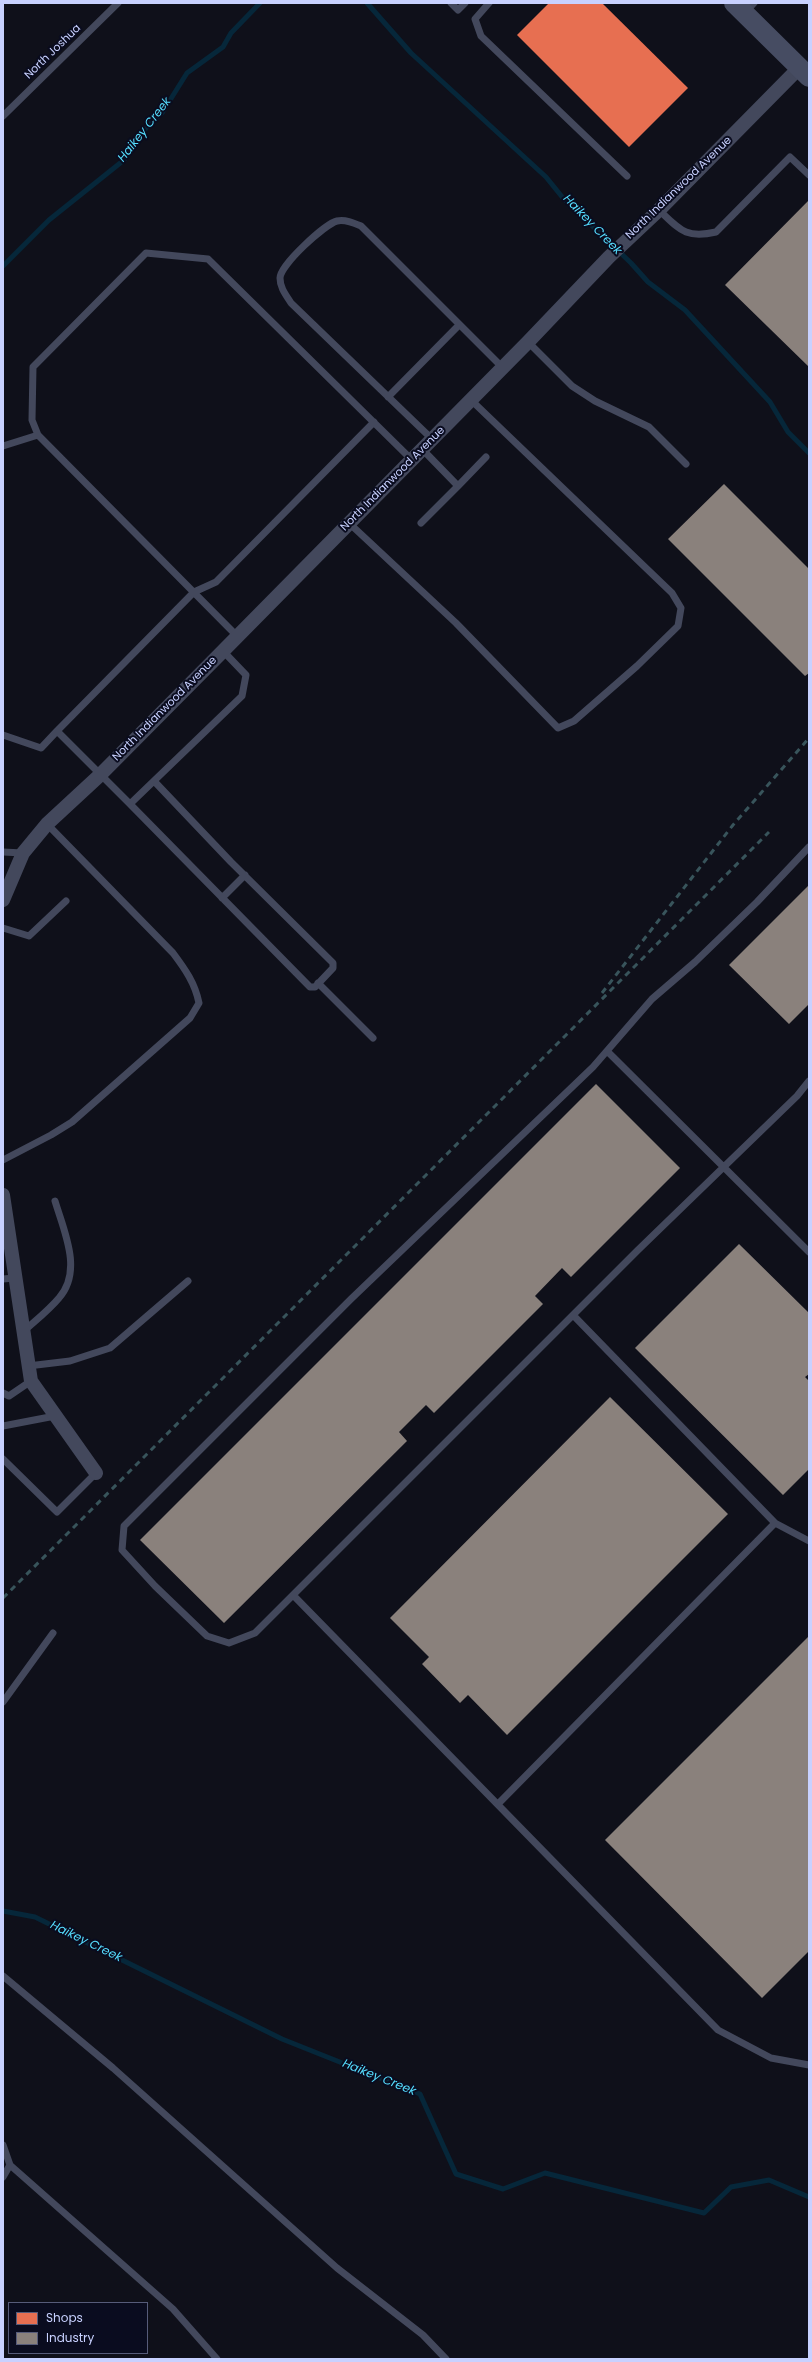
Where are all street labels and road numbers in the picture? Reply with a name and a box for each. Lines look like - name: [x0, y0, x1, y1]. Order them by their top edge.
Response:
- street label: North Joshua: [22, 22, 84, 82]
- street label: North Indianwood Avenue: [623, 134, 735, 242]
- street label: North Indianwood Avenue: [338, 424, 448, 534]
- street label: North Indianwood Avenue: [110, 654, 220, 764]

